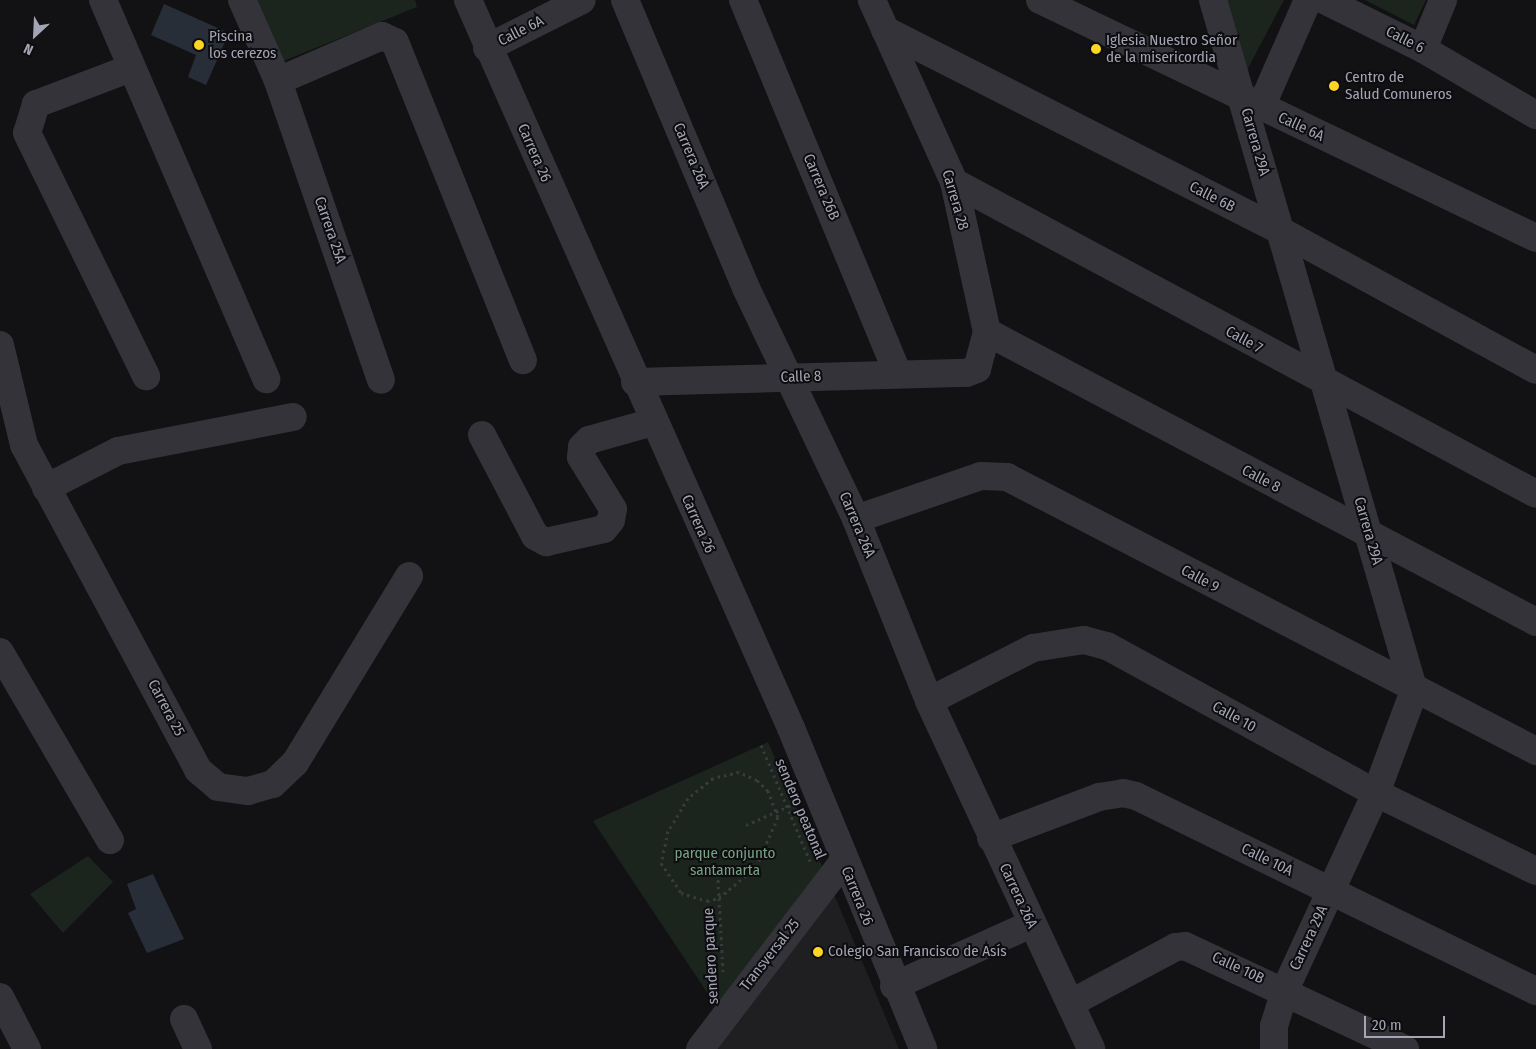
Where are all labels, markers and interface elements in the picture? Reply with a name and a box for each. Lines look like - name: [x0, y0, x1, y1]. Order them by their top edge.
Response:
- north arrow: [10, 10, 60, 60]
- street label: Calle 6A: [495, 12, 547, 50]
- street label: Calle 6: [1383, 23, 1427, 57]
- place label: Piscina los cerezos: [209, 27, 276, 62]
- place label: Iglesia Nuestro Señor de la misericordia: [1106, 31, 1237, 66]
- marker: Piscina los cerezos: [193, 39, 205, 51]
- text: N: [21, 40, 36, 59]
- marker: Iglesia Nuestro Señor de la misericordia: [1090, 43, 1102, 55]
- place label: Centro de Salud Comuneros: [1345, 68, 1452, 103]
- marker: Centro de Salud Comuneros: [1327, 79, 1341, 93]
- street label: Carrera 29A: [1237, 106, 1273, 178]
- street label: Calle 6A: [1275, 109, 1327, 145]
- street label: Carrera 26A: [669, 120, 713, 192]
- street label: Carrera 26: [513, 121, 555, 185]
- street label: Carrera 26B: [799, 151, 843, 223]
- street label: Carrera 28: [938, 168, 972, 232]
- street label: Calle 6B: [1186, 178, 1238, 216]
- street label: Carrera 25A: [310, 194, 350, 266]
- street label: Calle 7: [1222, 323, 1266, 357]
- street label: Calle 8: [780, 367, 822, 387]
- street label: Calle 8: [1239, 461, 1283, 497]
- street label: Carrera 26A: [835, 489, 879, 561]
- street label: Carrera 26: [677, 492, 719, 556]
- street label: Carrera 29A: [1350, 495, 1386, 567]
- street label: Calle 9: [1178, 561, 1222, 597]
- street label: Carrera 25: [144, 677, 188, 739]
- street label: Calle 10: [1209, 698, 1259, 736]
- street label: sendero peatonal: [771, 756, 829, 862]
- street label: Calle 10A: [1238, 840, 1296, 880]
- park label: parque conjunto santamarta: [675, 844, 775, 879]
- street label: Carrera 26A: [995, 861, 1041, 931]
- street label: Carrera 26: [837, 864, 877, 928]
- street label: Carrera 29A: [1286, 903, 1332, 973]
- street label: sendero parque: [699, 907, 723, 1005]
- street label: Transversal 25: [736, 915, 804, 995]
- place label: Colegio San Francisco de Asís: [828, 943, 1007, 961]
- marker: Colegio San Francisco de Asís: [812, 946, 824, 958]
- street label: Calle 10B: [1209, 948, 1267, 988]
- scale bar: [1366, 1006, 1447, 1038]
- text: 20 m: [1372, 1016, 1402, 1034]

